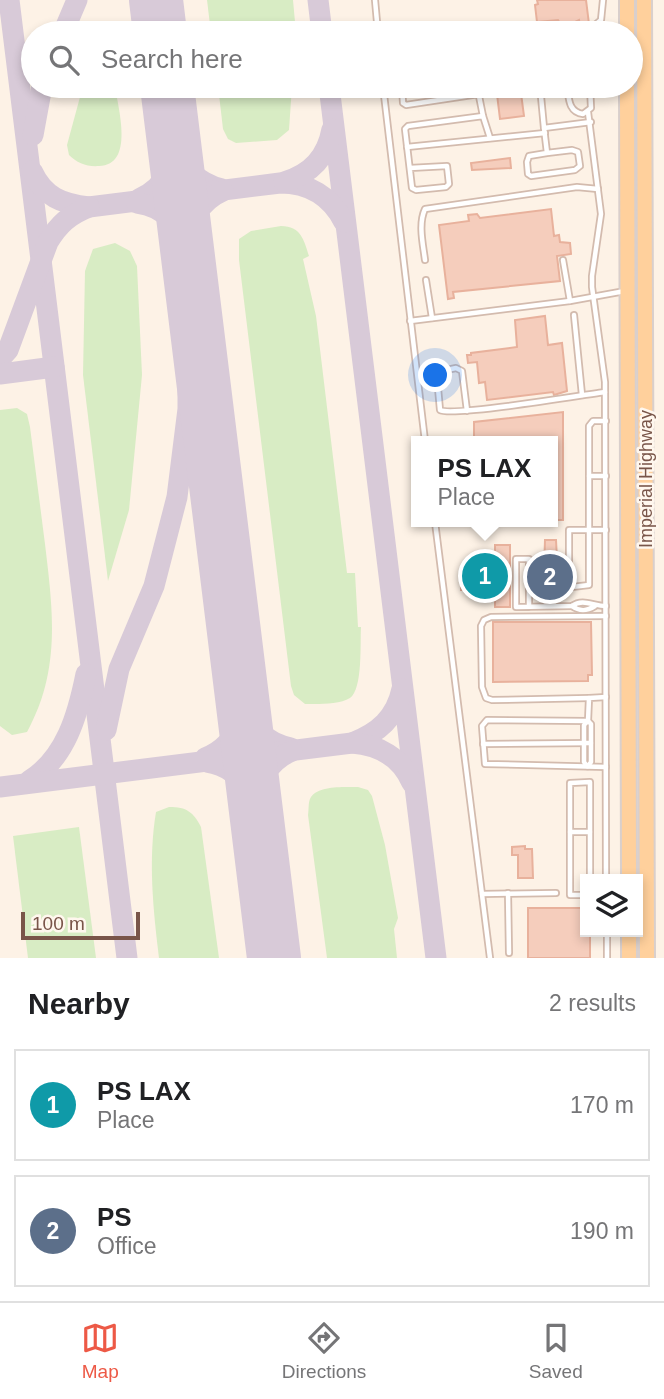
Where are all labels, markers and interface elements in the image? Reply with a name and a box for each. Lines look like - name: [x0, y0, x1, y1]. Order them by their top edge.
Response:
- search box: [21, 21, 643, 98]
- icon: search: [45, 41, 83, 79]
- text: Search here: [101, 44, 243, 74]
- your location: [418, 358, 452, 392]
- street label: Imperial Highway: [636, 410, 656, 548]
- popup: [411, 436, 558, 527]
- text: PS LAX: [438, 453, 531, 483]
- text: Place: [438, 484, 495, 510]
- pin: 1: [462, 550, 508, 602]
- pin: 2: [527, 551, 573, 603]
- map controls: [580, 874, 643, 937]
- button: layers: [580, 874, 643, 937]
- scale bar: [21, 909, 140, 941]
- text: 100 m: [32, 913, 85, 934]
- text: Nearby: [28, 987, 130, 1020]
- text: 2 results: [549, 990, 636, 1016]
- text: PS LAX: [97, 1076, 191, 1106]
- text: 1: [47, 1092, 59, 1118]
- text: 170 m: [570, 1092, 634, 1118]
- text: Place: [97, 1107, 155, 1133]
- text: PS: [97, 1202, 132, 1232]
- text: 2: [47, 1218, 59, 1244]
- text: 190 m: [570, 1218, 634, 1244]
- text: Office: [97, 1233, 157, 1259]
- tab: Map: [81, 1319, 119, 1383]
- tab: Directions: [282, 1319, 366, 1383]
- tab: Saved: [529, 1319, 583, 1383]

